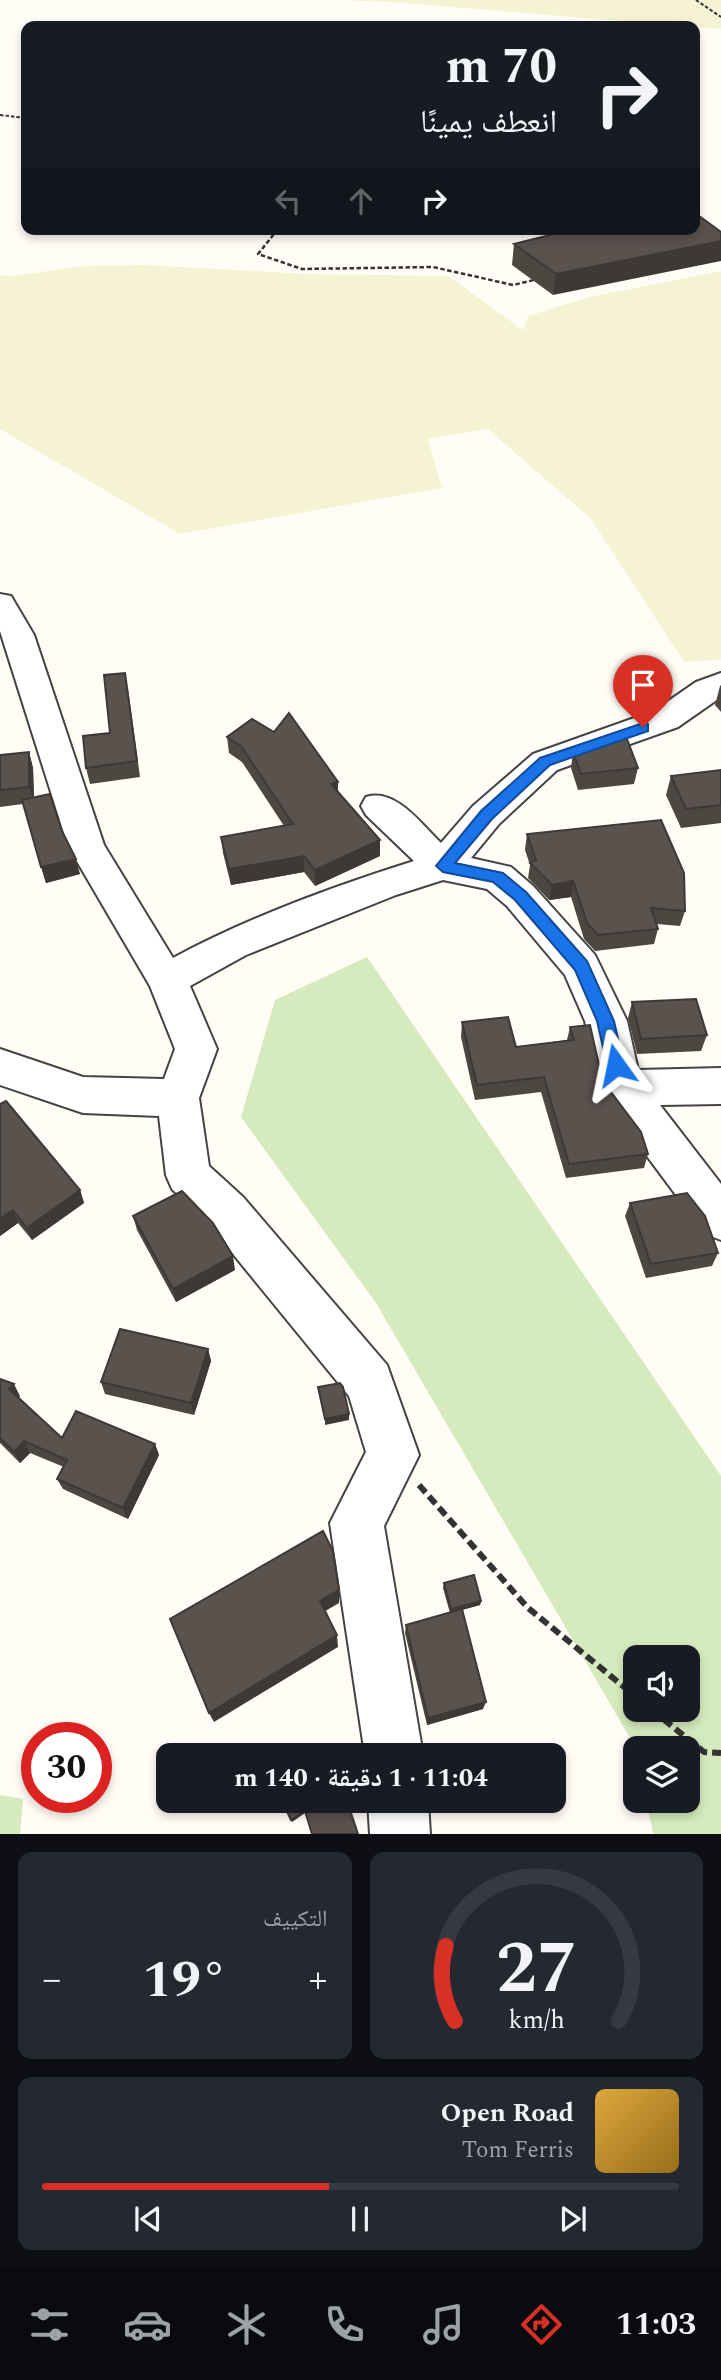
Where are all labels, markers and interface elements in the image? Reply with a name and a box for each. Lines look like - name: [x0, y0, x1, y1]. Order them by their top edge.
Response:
- text: 70 m: [446, 30, 557, 105]
- icon: right: [581, 49, 672, 140]
- text: انعطف يمينًا: [420, 98, 557, 147]
- icon: left: [269, 182, 307, 220]
- icon: ahead: [342, 182, 380, 220]
- icon: right: [415, 182, 453, 220]
- pin: [613, 655, 673, 727]
- icon: arrive: [624, 666, 662, 704]
- position arrow: [579, 1028, 653, 1102]
- map controls: [623, 1645, 700, 1813]
- button: sound: [623, 1645, 700, 1722]
- speed limit sign: 30: [21, 1722, 112, 1813]
- button: layers: [623, 1736, 700, 1813]
- text: 11:04 · 1 دقيقة · 140 m: [234, 1758, 488, 1798]
- text: التكييف: [263, 1902, 328, 1937]
- text: 27: [495, 1915, 577, 2026]
- text: 19°: [143, 1941, 227, 2020]
- text: −: [42, 1951, 61, 2009]
- text: +: [308, 1951, 327, 2009]
- text: km/h: [508, 2002, 564, 2040]
- text: Open Road: [441, 2093, 574, 2133]
- text: Tom Ferris: [462, 2133, 574, 2168]
- icon: previous: [129, 2200, 167, 2238]
- icon: pause: [341, 2200, 379, 2238]
- icon: next: [554, 2200, 592, 2238]
- icon: filters: [25, 2300, 74, 2349]
- icon: car: [123, 2300, 172, 2349]
- icon: climate: [222, 2300, 271, 2349]
- icon: phone: [320, 2300, 369, 2349]
- icon: music: [419, 2300, 468, 2349]
- icon: directions: [517, 2300, 566, 2349]
- text: 11:03: [616, 2300, 696, 2349]

